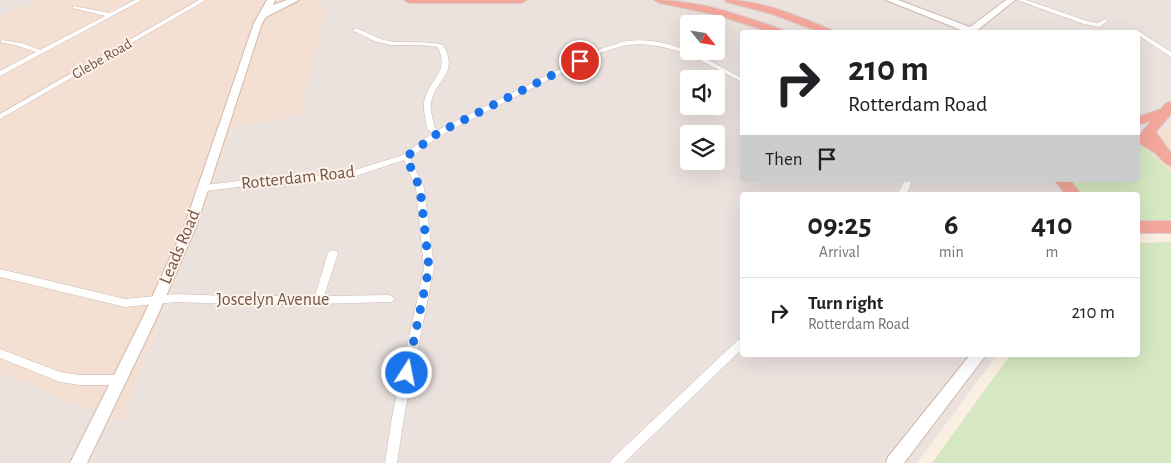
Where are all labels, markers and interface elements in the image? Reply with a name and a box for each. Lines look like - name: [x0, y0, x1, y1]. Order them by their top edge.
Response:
- north arrow: [680, 15, 725, 60]
- map controls: [680, 15, 725, 170]
- street label: Glebe Road: [69, 36, 135, 82]
- pin: [559, 40, 601, 82]
- icon: arrive: [566, 47, 594, 75]
- icon: right: [765, 50, 830, 115]
- text: 210 m: [848, 52, 929, 87]
- button: sound: [680, 70, 725, 115]
- text: Rotterdam Road: [848, 93, 988, 115]
- button: layers: [680, 125, 725, 170]
- icon: arrive: [813, 145, 841, 173]
- text: Then: [765, 150, 803, 169]
- street label: Rotterdam Road: [240, 163, 356, 193]
- street label: Leads Road: [156, 207, 204, 287]
- text: 09:25: [807, 210, 871, 240]
- text: 6: [944, 210, 959, 240]
- text: 410: [1031, 210, 1073, 240]
- text: Arrival: [819, 244, 860, 260]
- text: min: [939, 244, 964, 260]
- text: m: [1045, 244, 1058, 260]
- street label: Joscelyn Avenue: [217, 291, 329, 309]
- text: Turn right: [808, 294, 883, 313]
- icon: right: [765, 299, 793, 327]
- text: 210 m: [1071, 303, 1115, 322]
- text: Rotterdam Road: [808, 316, 909, 332]
- position arrow: [380, 346, 432, 398]

